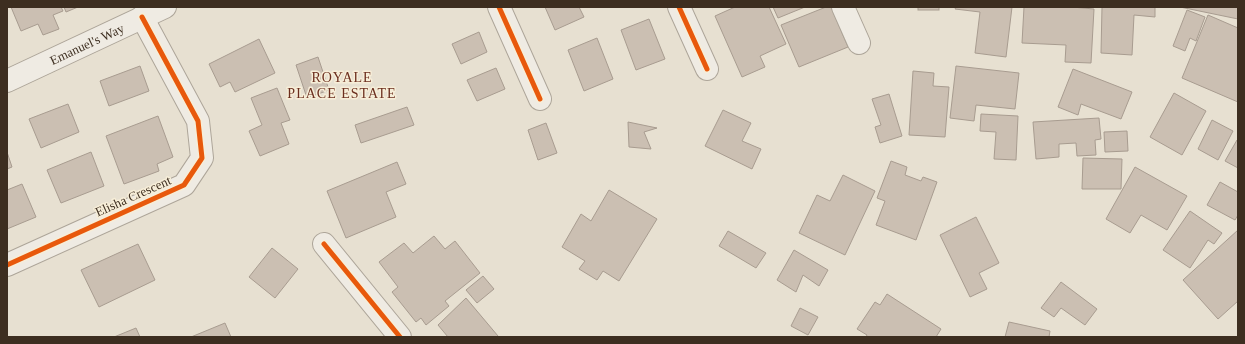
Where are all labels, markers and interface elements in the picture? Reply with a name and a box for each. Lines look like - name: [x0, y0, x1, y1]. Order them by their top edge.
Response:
- street label: Emanuel's Way: [47, 20, 127, 67]
- district label: ROYALE PLACE ESTATE: [287, 70, 397, 101]
- street label: Elisha Crescent: [93, 172, 174, 219]

